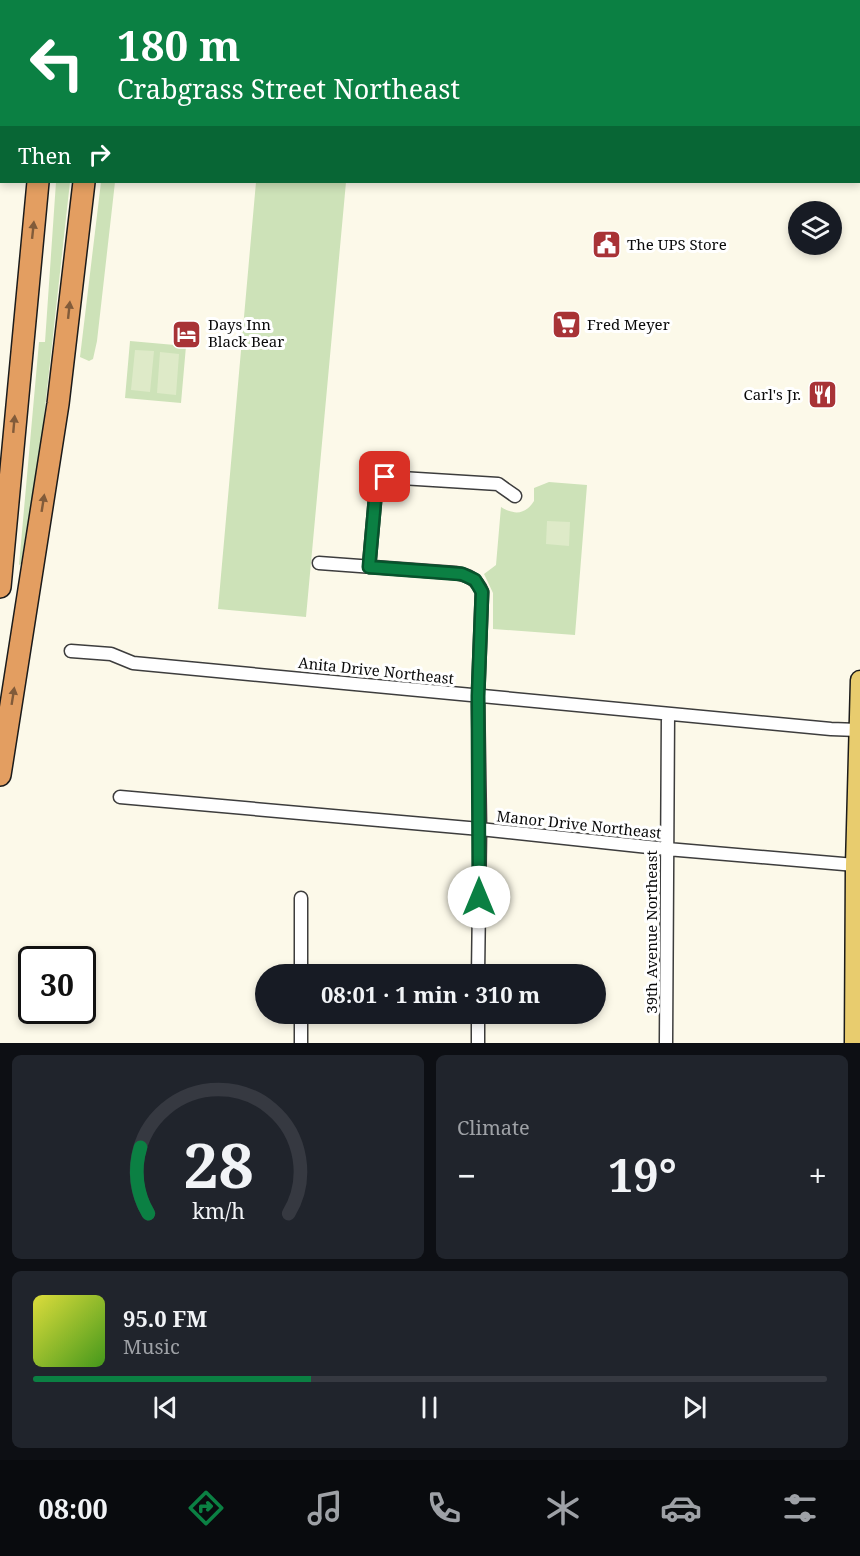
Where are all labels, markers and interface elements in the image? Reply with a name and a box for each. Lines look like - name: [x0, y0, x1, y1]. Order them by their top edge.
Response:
- text: 180 m: [117, 16, 241, 73]
- icon: left: [18, 24, 96, 102]
- text: Crabgrass Street Northeast: [117, 70, 460, 107]
- icon: right: [83, 138, 116, 171]
- text: Then: [18, 140, 71, 170]
- map controls: [788, 201, 842, 255]
- button: layers: [788, 201, 842, 255]
- one-way arrow: [28, 220, 38, 239]
- public building icon: The UPS Store: [590, 229, 622, 261]
- place label: The UPS Store: [627, 234, 727, 254]
- one-way arrow: [64, 301, 74, 320]
- supermarket icon: Fred Meyer: [550, 309, 582, 341]
- place label: Days Inn Black Bear: [208, 314, 284, 351]
- place label: Fred Meyer: [587, 314, 670, 334]
- hotel icon: Days Inn Black Bear: [171, 318, 203, 350]
- restaurant icon: Carl's Jr.: [806, 379, 838, 411]
- place label: Carl's Jr.: [743, 384, 801, 404]
- one-way arrow: [9, 414, 19, 433]
- pin: [359, 451, 410, 502]
- icon: arrive: [368, 460, 401, 493]
- one-way arrow: [39, 494, 48, 513]
- street label: Anita Drive Northeast: [297, 652, 455, 688]
- one-way arrow: [8, 686, 17, 705]
- street label: Manor Drive Northeast: [496, 805, 663, 843]
- street label: 39th Avenue Northeast: [641, 850, 661, 1014]
- position arrow: [447, 865, 511, 929]
- speed limit sign: 30: [18, 946, 96, 1024]
- text: 08:01 · 1 min · 310 m: [321, 979, 540, 1009]
- text: Climate: [457, 1114, 530, 1141]
- text: 28: [183, 1121, 253, 1206]
- text: 19°: [608, 1144, 677, 1205]
- text: −: [457, 1153, 476, 1198]
- text: +: [809, 1153, 827, 1198]
- text: km/h: [192, 1196, 245, 1225]
- text: 95.0 FM: [123, 1303, 207, 1333]
- text: Music: [123, 1333, 180, 1360]
- icon: previous: [149, 1391, 182, 1424]
- icon: pause: [413, 1391, 446, 1424]
- icon: next: [678, 1391, 711, 1424]
- icon: directions: [185, 1487, 227, 1529]
- icon: music: [304, 1487, 346, 1529]
- icon: phone: [423, 1487, 465, 1529]
- icon: climate: [542, 1487, 584, 1529]
- icon: car: [660, 1487, 702, 1529]
- icon: filters: [779, 1487, 821, 1529]
- text: 08:00: [38, 1490, 108, 1527]

